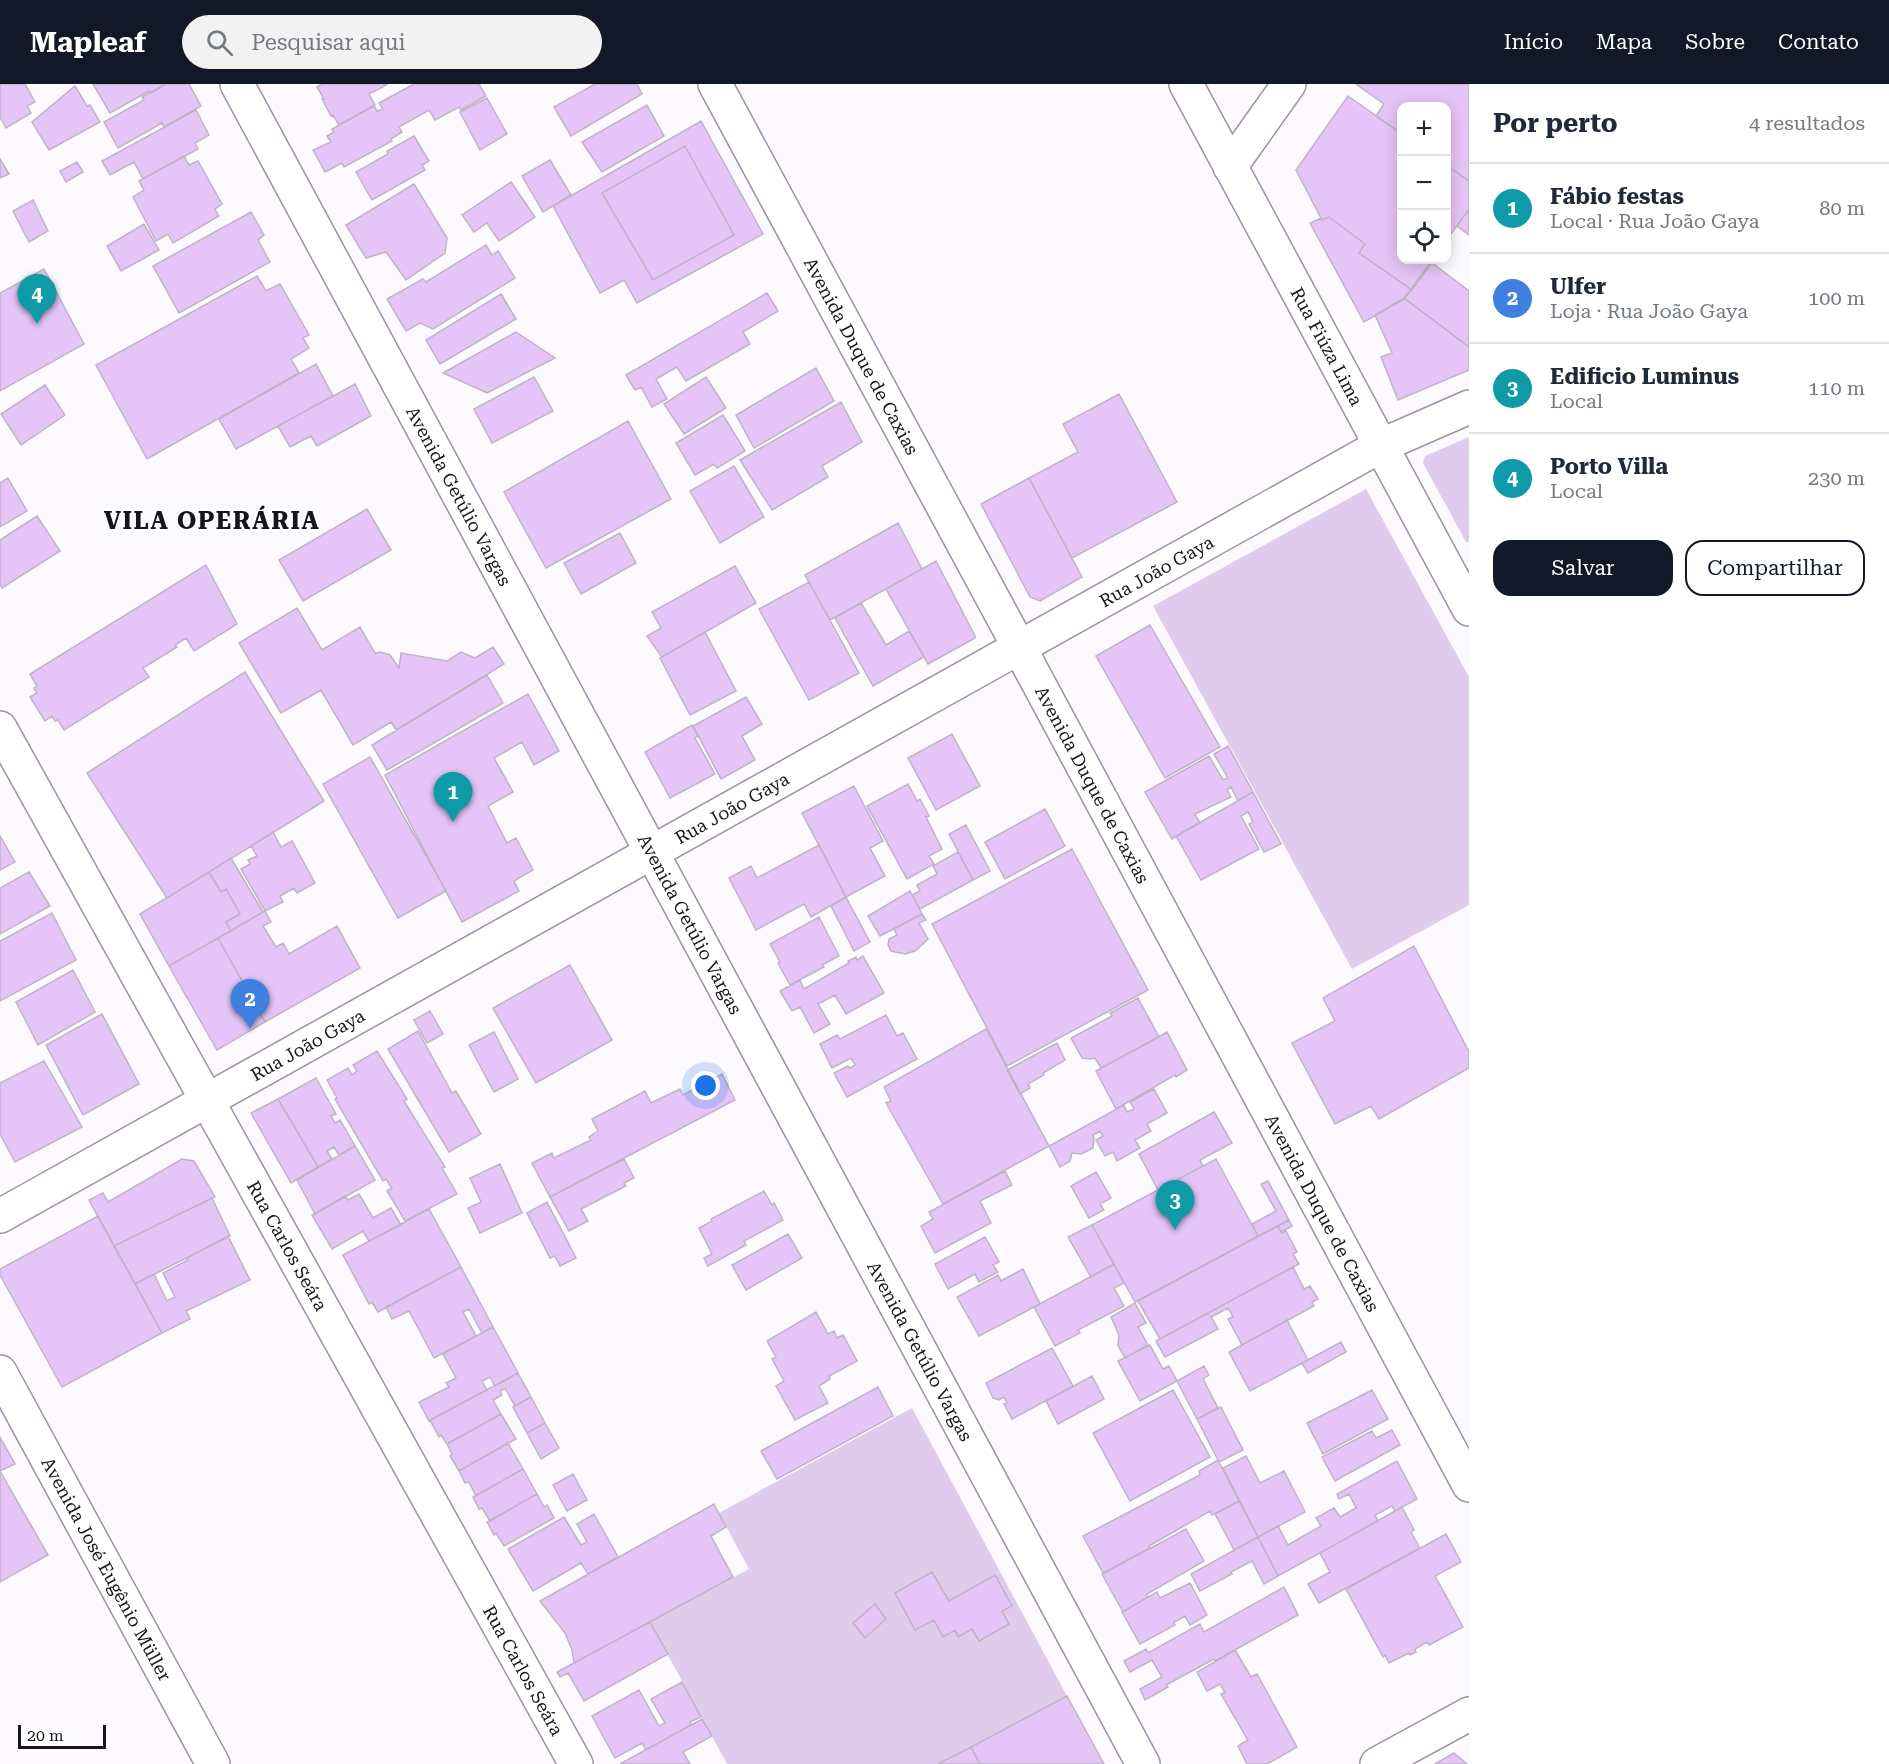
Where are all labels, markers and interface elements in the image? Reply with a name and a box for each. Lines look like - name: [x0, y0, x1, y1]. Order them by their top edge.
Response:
- search box: [182, 15, 602, 69]
- text: Mapleaf: [30, 26, 146, 59]
- icon: search: [203, 26, 236, 59]
- text: Pesquisar aqui: [251, 30, 405, 55]
- text: Início: [1504, 30, 1563, 54]
- text: Mapa: [1596, 30, 1652, 54]
- text: Sobre: [1685, 30, 1745, 54]
- text: Contato: [1778, 30, 1859, 54]
- map controls: [1397, 102, 1451, 264]
- button: +: [1397, 102, 1451, 156]
- text: Por perto: [1493, 108, 1618, 138]
- text: 4 resultados: [1749, 111, 1865, 135]
- button: −: [1397, 156, 1451, 210]
- text: Fábio festas: [1550, 184, 1684, 209]
- text: 1: [1507, 196, 1518, 220]
- text: 80 m: [1819, 196, 1865, 220]
- text: Local · Rua João Gaya: [1550, 209, 1760, 233]
- button: locate: [1397, 210, 1451, 264]
- street label: Avenida Duque de Caxias: [800, 254, 924, 458]
- pin: 4: [18, 274, 57, 324]
- text: Ulfer: [1550, 274, 1606, 299]
- street label: Rua Fiúza Lima: [1287, 283, 1368, 409]
- text: 2: [1507, 286, 1518, 310]
- text: 100 m: [1808, 286, 1865, 310]
- text: Loja · Rua João Gaya: [1550, 299, 1748, 323]
- text: Edificio Luminus: [1550, 364, 1739, 389]
- text: 3: [1507, 376, 1518, 400]
- text: 110 m: [1808, 376, 1865, 400]
- text: Local: [1550, 389, 1603, 413]
- street label: Avenida Getúlio Vargas: [402, 402, 516, 589]
- text: Porto Villa: [1550, 454, 1668, 479]
- text: 4: [1507, 466, 1518, 490]
- text: 230 m: [1808, 466, 1865, 490]
- text: Local: [1550, 479, 1603, 503]
- district label: VILA OPERÁRIA: [104, 505, 320, 535]
- street label: Rua João Gaya: [1095, 531, 1217, 611]
- button: Salvar: [1493, 540, 1673, 596]
- button: Compartilhar: [1685, 540, 1865, 596]
- street label: Avenida Duque de Caxias: [1031, 682, 1154, 887]
- street label: Rua João Gaya: [671, 767, 793, 848]
- pin: 1: [434, 772, 472, 822]
- street label: Avenida Getúlio Vargas: [634, 830, 746, 1018]
- pin: 2: [230, 980, 270, 1029]
- street label: Rua João Gaya: [247, 1004, 368, 1085]
- your location: [691, 1071, 720, 1100]
- street label: Avenida Duque de Caxias: [1261, 1110, 1384, 1315]
- street label: Rua Carlos Seára: [243, 1177, 332, 1314]
- pin: 3: [1156, 1180, 1194, 1230]
- street label: Avenida Getúlio Vargas: [864, 1258, 977, 1444]
- street label: Avenida José Eugênio Müller: [38, 1453, 176, 1684]
- street label: Rua Carlos Seára: [479, 1601, 568, 1739]
- scale bar: [18, 1722, 106, 1750]
- text: 20 m: [27, 1726, 64, 1745]

